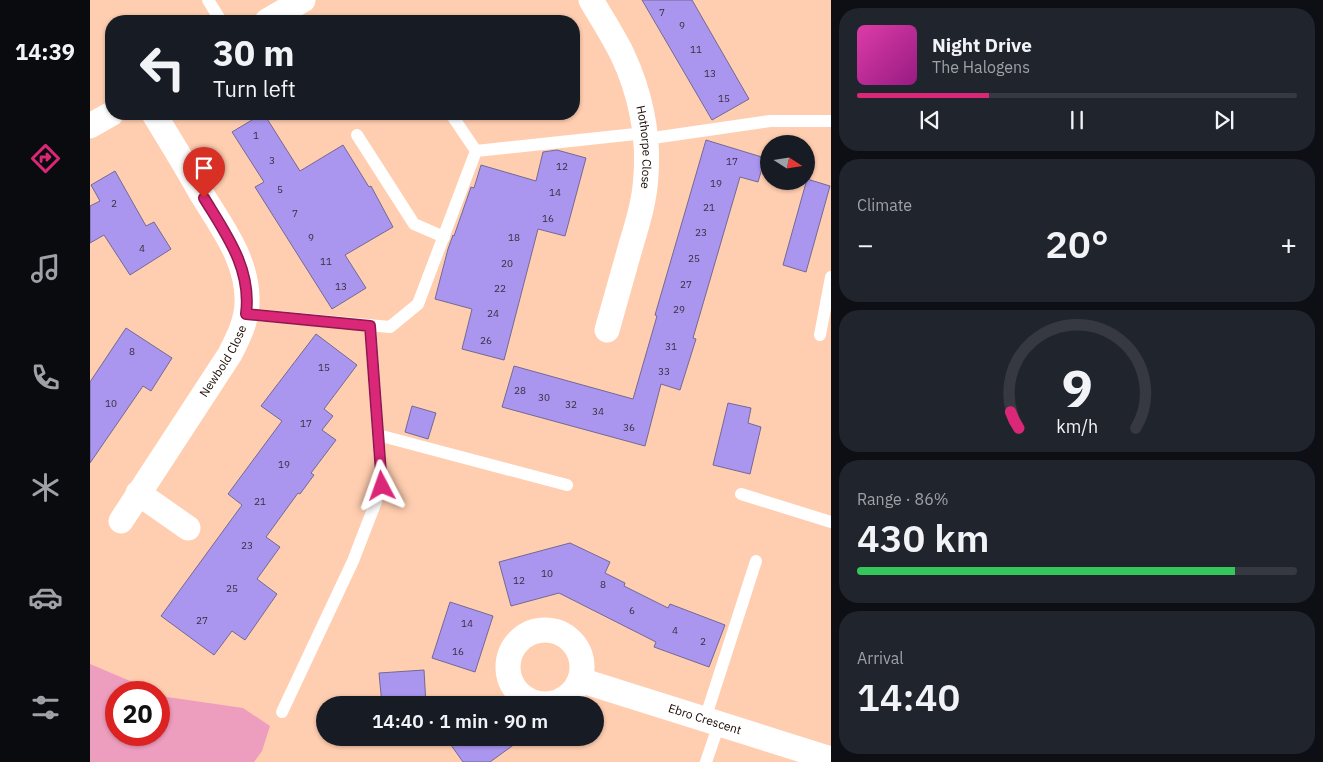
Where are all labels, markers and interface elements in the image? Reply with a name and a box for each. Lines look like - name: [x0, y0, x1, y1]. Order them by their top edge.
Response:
- house number: 7: [659, 6, 665, 19]
- house number: 9: [679, 19, 685, 32]
- text: 30 m: [213, 30, 295, 76]
- text: Night Drive: [932, 33, 1032, 57]
- icon: left: [130, 35, 195, 100]
- text: 14:39: [15, 37, 75, 66]
- house number: 11: [690, 43, 702, 56]
- text: The Halogens: [932, 57, 1030, 77]
- house number: 13: [704, 67, 716, 80]
- text: Turn left: [213, 74, 296, 103]
- house number: 15: [718, 92, 730, 105]
- street label: Hothorpe Close: [633, 104, 655, 190]
- icon: previous: [916, 106, 944, 134]
- icon: pause: [1063, 106, 1091, 134]
- icon: next: [1210, 106, 1238, 134]
- house number: 1: [253, 129, 259, 142]
- north arrow: [760, 135, 815, 190]
- map controls: [760, 135, 815, 190]
- icon: directions: [28, 141, 63, 176]
- pin: [183, 147, 225, 198]
- icon: arrive: [190, 154, 218, 182]
- house number: 3: [269, 154, 275, 167]
- house number: 17: [726, 155, 738, 168]
- house number: 12: [556, 160, 568, 173]
- house number: 19: [710, 177, 722, 190]
- house number: 5: [277, 183, 283, 196]
- house number: 14: [549, 186, 561, 199]
- text: Climate: [857, 195, 912, 215]
- house number: 2: [111, 197, 117, 210]
- house number: 21: [703, 201, 715, 214]
- house number: 7: [292, 207, 298, 220]
- house number: 16: [542, 212, 554, 225]
- text: 20°: [1045, 219, 1109, 268]
- house number: 23: [695, 226, 707, 239]
- text: −: [857, 226, 874, 263]
- text: +: [1280, 226, 1297, 263]
- house number: 9: [308, 231, 314, 244]
- house number: 18: [508, 231, 520, 244]
- house number: 4: [139, 242, 145, 255]
- icon: music: [28, 251, 63, 286]
- house number: 25: [688, 252, 700, 265]
- house number: 11: [320, 255, 332, 268]
- house number: 20: [501, 257, 513, 270]
- house number: 27: [680, 278, 692, 291]
- house number: 13: [335, 280, 347, 293]
- house number: 22: [494, 282, 506, 295]
- house number: 29: [673, 303, 685, 316]
- house number: 24: [487, 307, 499, 320]
- street label: Newbold Close: [196, 323, 249, 400]
- house number: 26: [480, 334, 492, 347]
- house number: 31: [665, 340, 677, 353]
- house number: 8: [129, 345, 135, 358]
- text: 9: [1061, 354, 1093, 421]
- icon: phone: [28, 360, 63, 395]
- house number: 15: [318, 361, 330, 374]
- house number: 33: [658, 365, 670, 378]
- house number: 28: [514, 384, 526, 397]
- house number: 30: [538, 391, 550, 404]
- house number: 10: [105, 397, 117, 410]
- house number: 32: [565, 398, 577, 411]
- house number: 34: [592, 405, 604, 418]
- text: km/h: [1056, 415, 1098, 438]
- house number: 17: [300, 417, 312, 430]
- house number: 36: [623, 421, 635, 434]
- house number: 19: [278, 458, 290, 471]
- position arrow: [355, 459, 407, 511]
- icon: climate: [28, 470, 63, 505]
- text: Range · 86%: [857, 489, 949, 509]
- house number: 21: [254, 495, 266, 508]
- text: 430 km: [857, 513, 989, 562]
- house number: 23: [241, 539, 253, 552]
- house number: 10: [541, 567, 553, 580]
- house number: 12: [513, 574, 525, 587]
- house number: 8: [600, 578, 606, 591]
- icon: car: [28, 580, 63, 615]
- house number: 25: [226, 582, 238, 595]
- house number: 6: [629, 604, 635, 617]
- house number: 27: [196, 614, 208, 627]
- house number: 14: [461, 617, 473, 630]
- house number: 4: [672, 624, 678, 637]
- house number: 2: [700, 635, 706, 648]
- house number: 16: [452, 645, 464, 658]
- text: Arrival: [857, 648, 904, 668]
- text: 14:40: [857, 672, 960, 721]
- speed limit sign: 20: [105, 681, 170, 746]
- icon: filters: [28, 690, 63, 725]
- street label: Ebro Crescent: [667, 700, 744, 737]
- text: 14:40 · 1 min · 90 m: [372, 709, 548, 733]

